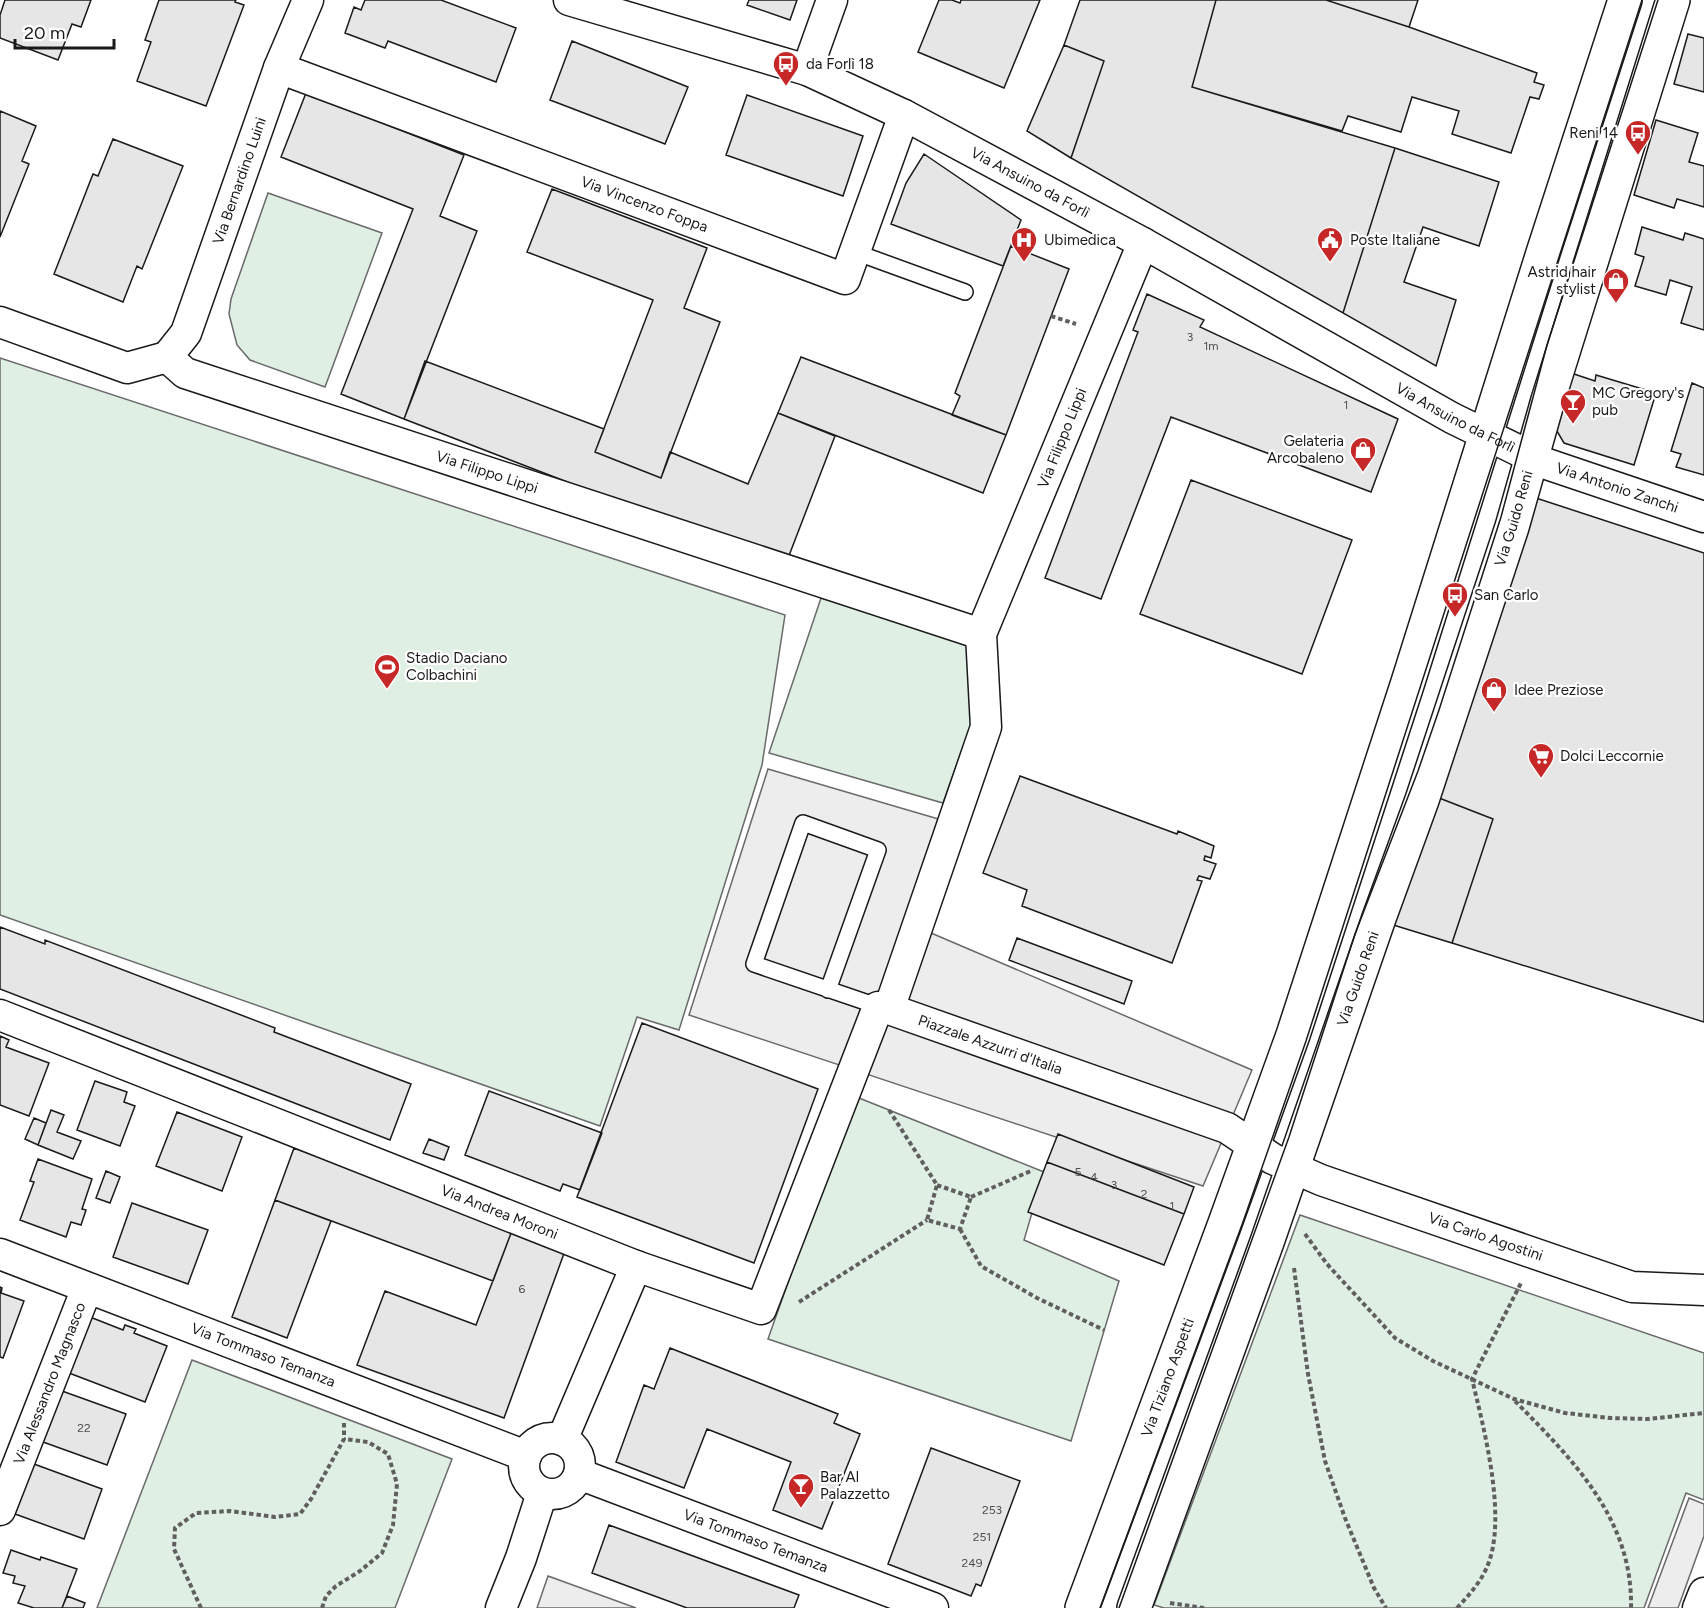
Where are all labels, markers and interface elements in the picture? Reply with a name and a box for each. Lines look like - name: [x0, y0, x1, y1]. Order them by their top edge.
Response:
- scale bar: [15, 12, 114, 50]
- text: 20 m: [24, 22, 65, 44]
- bus stop icon: da Forlì 18: [771, 49, 801, 87]
- place label: da Forlì 18: [806, 55, 874, 73]
- street label: Via Bernardino Luini: [209, 115, 270, 247]
- bus stop icon: Reni 14: [1623, 118, 1653, 156]
- place label: Reni 14: [1569, 124, 1618, 142]
- street label: Via Ansuino da Forlì: [968, 143, 1093, 222]
- street label: Via Vincenzo Foppa: [578, 172, 710, 236]
- hospital icon: Ubimedica: [1009, 225, 1039, 263]
- public building icon: Poste Italiane: [1315, 225, 1345, 263]
- place label: Ubimedica: [1044, 231, 1116, 249]
- place label: Poste Italiane: [1350, 231, 1440, 249]
- place label: Astrid hair stylist: [1528, 263, 1596, 298]
- shop icon: Astrid hair stylist: [1601, 266, 1631, 304]
- house number: 3: [1187, 330, 1193, 344]
- house number: 1m: [1203, 339, 1219, 353]
- street label: Via Ansuino da Forlì: [1392, 379, 1518, 457]
- place label: MC Gregory's pub: [1592, 384, 1684, 419]
- street label: Via Filippo Lippi: [1034, 385, 1090, 491]
- bar icon: MC Gregory's pub: [1558, 387, 1588, 425]
- house number: 1: [1344, 398, 1348, 412]
- place label: Gelateria Arcobaleno: [1267, 432, 1344, 467]
- shop icon: Gelateria Arcobaleno: [1348, 435, 1378, 473]
- street label: Via Filippo Lippi: [434, 447, 540, 497]
- street label: Via Antonio Zanchi: [1554, 459, 1681, 517]
- street label: Via Guido Reni: [1491, 468, 1537, 569]
- bus stop icon: San Carlo: [1440, 580, 1470, 618]
- place label: San Carlo: [1474, 586, 1539, 604]
- place label: Stadio Daciano Colbachini: [406, 649, 508, 684]
- sports icon: Stadio Daciano Colbachini: [372, 652, 402, 690]
- shop icon: Idee Preziose: [1479, 675, 1509, 713]
- place label: Idee Preziose: [1514, 681, 1604, 699]
- supermarket icon: Dolci Leccornie: [1526, 741, 1556, 779]
- place label: Dolci Leccornie: [1560, 747, 1664, 765]
- street label: Via Guido Reni: [1333, 929, 1383, 1029]
- street label: Piazzale Azzurri d'Italia: [916, 1011, 1065, 1078]
- house number: 5: [1075, 1165, 1082, 1179]
- house number: 4: [1090, 1170, 1098, 1184]
- house number: 3: [1111, 1178, 1117, 1192]
- street label: Via Andrea Moroni: [438, 1181, 561, 1243]
- house number: 2: [1141, 1187, 1147, 1201]
- house number: 1: [1170, 1199, 1174, 1213]
- street label: Via Carlo Agostini: [1426, 1209, 1545, 1265]
- house number: 6: [519, 1282, 526, 1296]
- street label: Via Alessandro Magnasco: [10, 1300, 90, 1467]
- street label: Via Tiziano Aspetti: [1137, 1316, 1198, 1439]
- street label: Via Tommaso Temanza: [188, 1319, 338, 1391]
- house number: 22: [77, 1421, 91, 1435]
- place label: Bar Al Palazzetto: [820, 1468, 890, 1503]
- bar icon: Bar Al Palazzetto: [786, 1471, 816, 1509]
- house number: 253: [982, 1503, 1002, 1517]
- street label: Via Tommaso Temanza: [681, 1505, 831, 1576]
- house number: 251: [973, 1530, 991, 1544]
- house number: 249: [962, 1556, 983, 1570]

